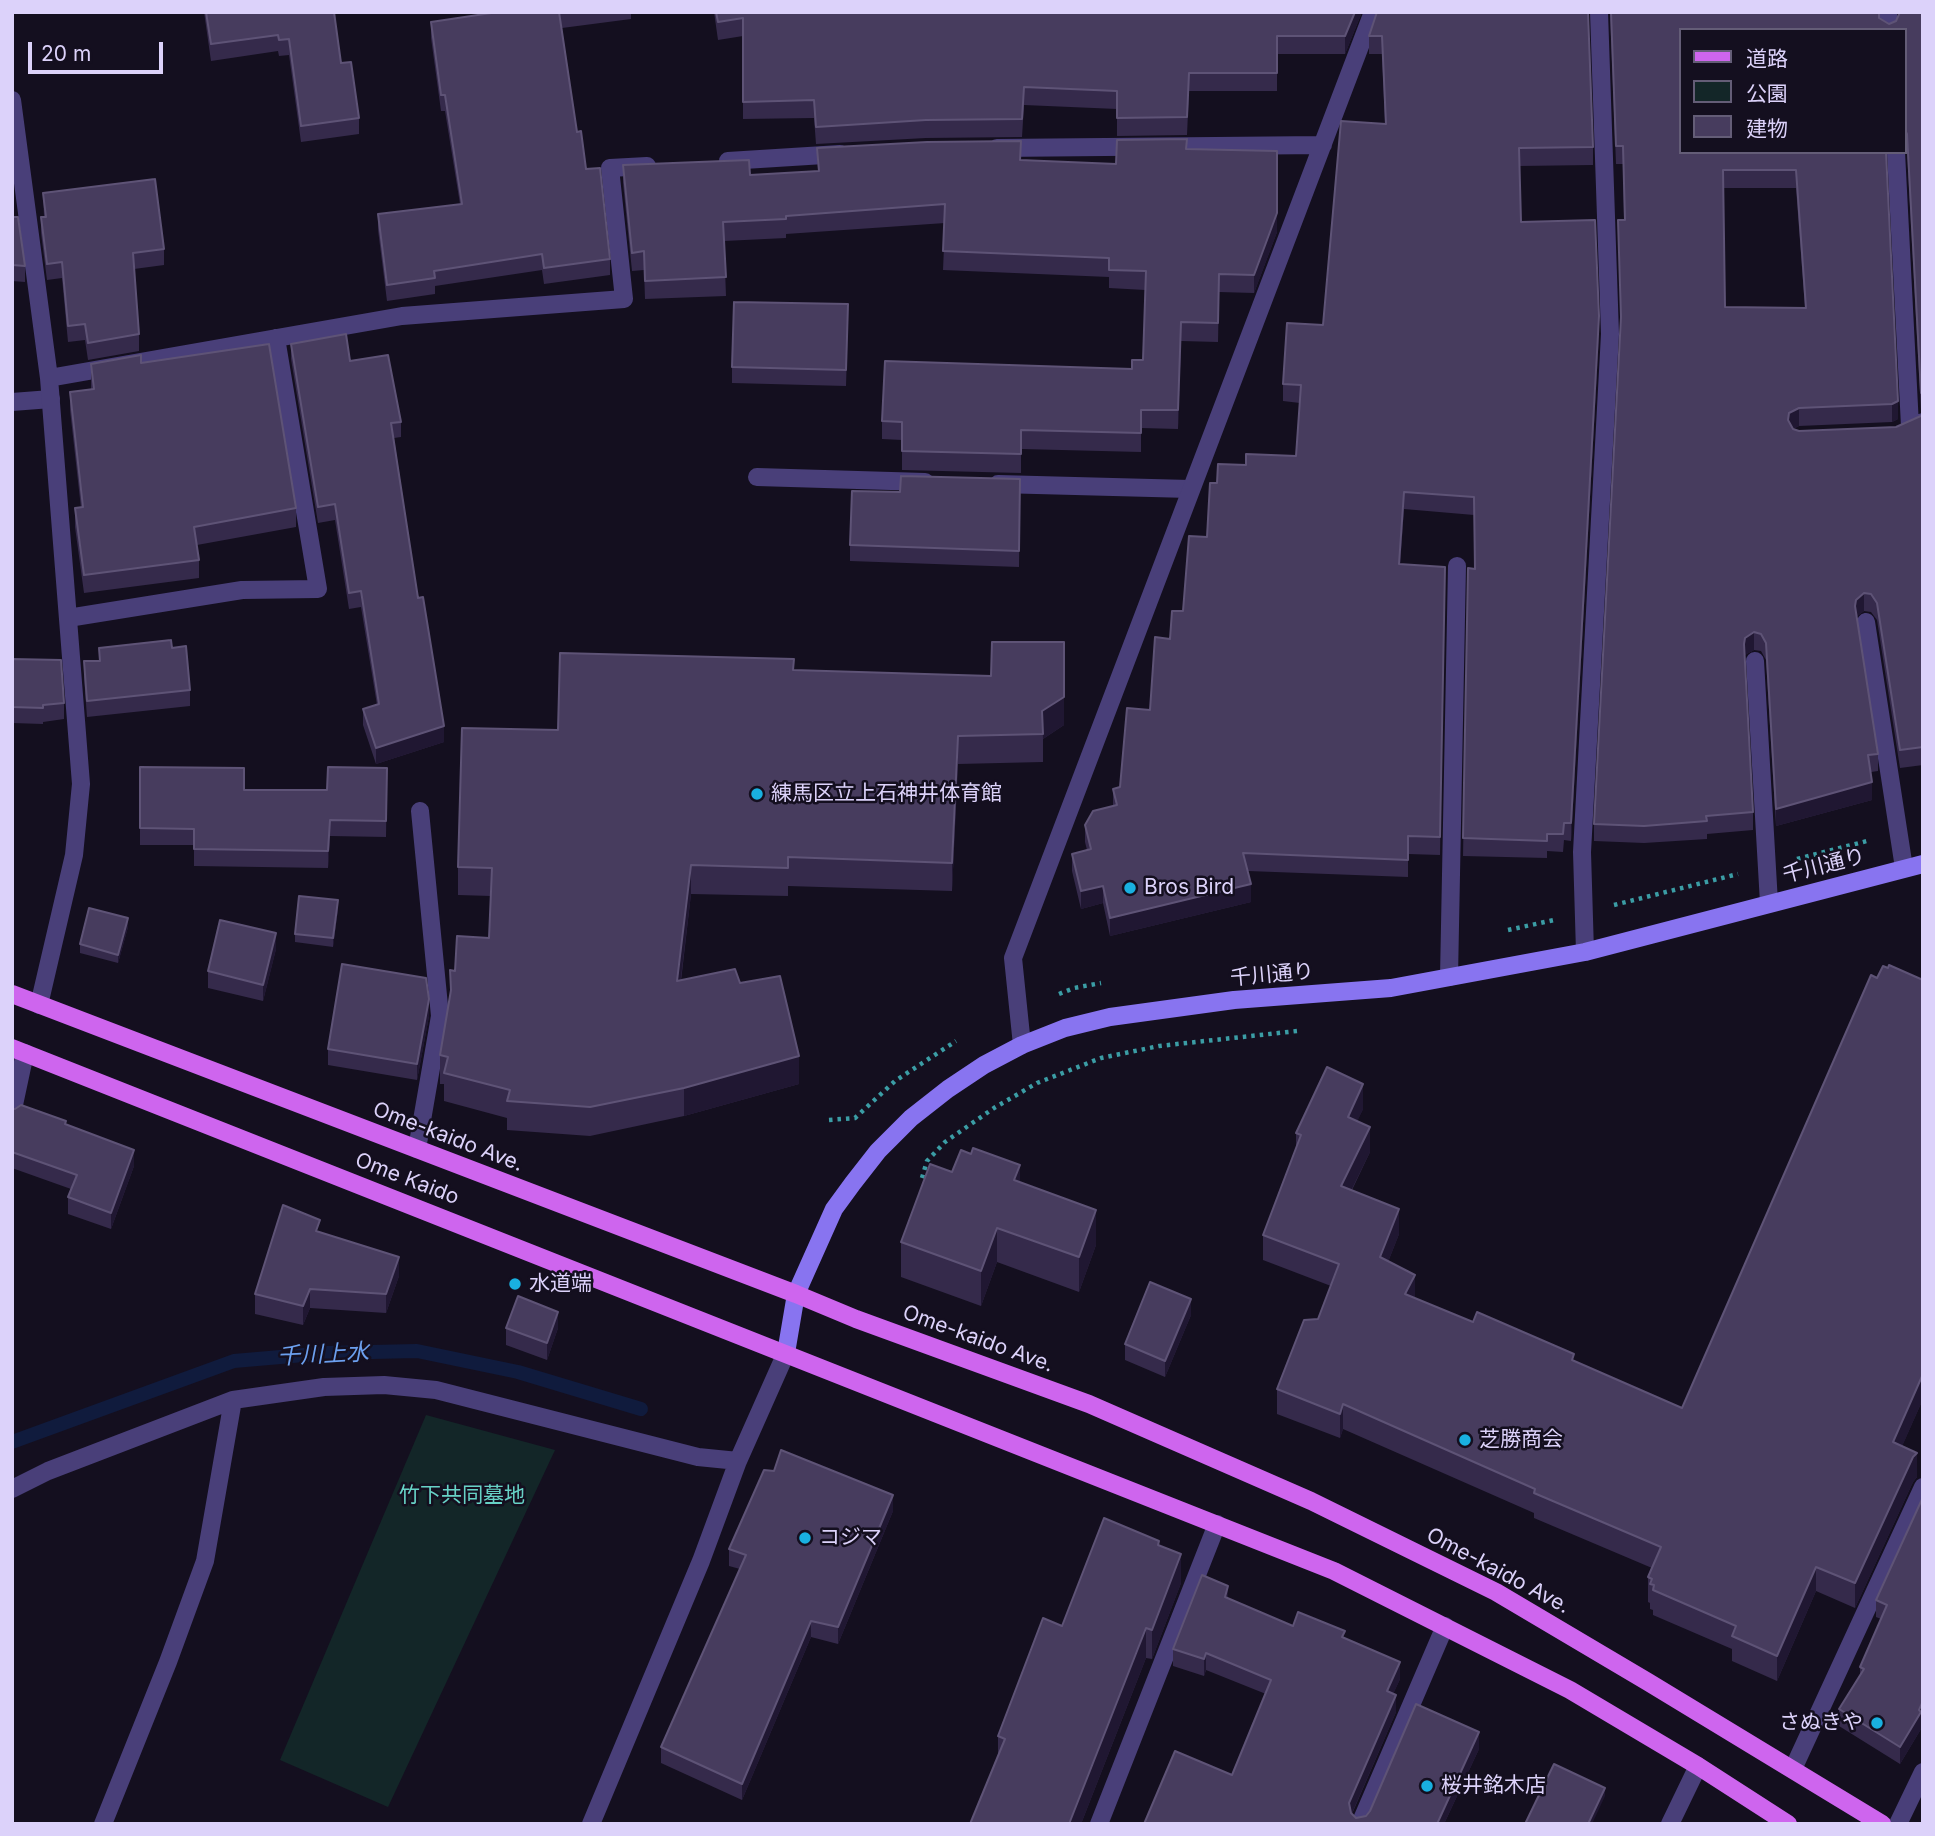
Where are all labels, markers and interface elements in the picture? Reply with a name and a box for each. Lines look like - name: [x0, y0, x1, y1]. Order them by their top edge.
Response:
- scale bar: [32, 28, 166, 72]
- legend: [1680, 28, 1907, 154]
- text: 20 m: [41, 41, 91, 66]
- text: 道路: [1746, 46, 1788, 71]
- text: 公園: [1746, 81, 1788, 106]
- text: 建物: [1746, 116, 1788, 141]
- place label: 練馬区立上石神井体育館: [771, 781, 1002, 807]
- marker: 練馬区立上石神井体育館: [749, 786, 765, 802]
- street label: 千川通り: [1780, 844, 1868, 888]
- place label: Bros Bird: [1144, 875, 1234, 901]
- marker: Bros Bird: [1122, 880, 1138, 896]
- street label: 千川通り: [1229, 959, 1315, 991]
- street label: Ome-kaido Ave.: [369, 1097, 527, 1177]
- street label: Ome Kaido: [352, 1148, 462, 1210]
- place label: 水道端: [529, 1271, 592, 1297]
- marker: 水道端: [507, 1276, 523, 1292]
- street label: Ome-kaido Ave.: [899, 1300, 1057, 1378]
- water label: 千川上水: [276, 1339, 370, 1371]
- place label: 芝勝商会: [1479, 1427, 1563, 1453]
- marker: 芝勝商会: [1457, 1432, 1473, 1448]
- park label: 竹下共同墓地: [399, 1483, 525, 1509]
- street label: Ome-kaido Ave.: [1422, 1523, 1574, 1619]
- place label: コジマ: [819, 1525, 882, 1551]
- marker: コジマ: [797, 1530, 813, 1546]
- place label: さぬきや: [1779, 1710, 1863, 1736]
- marker: さぬきや: [1869, 1715, 1885, 1731]
- place label: 桜井銘木店: [1441, 1773, 1546, 1799]
- marker: 桜井銘木店: [1419, 1778, 1435, 1794]

